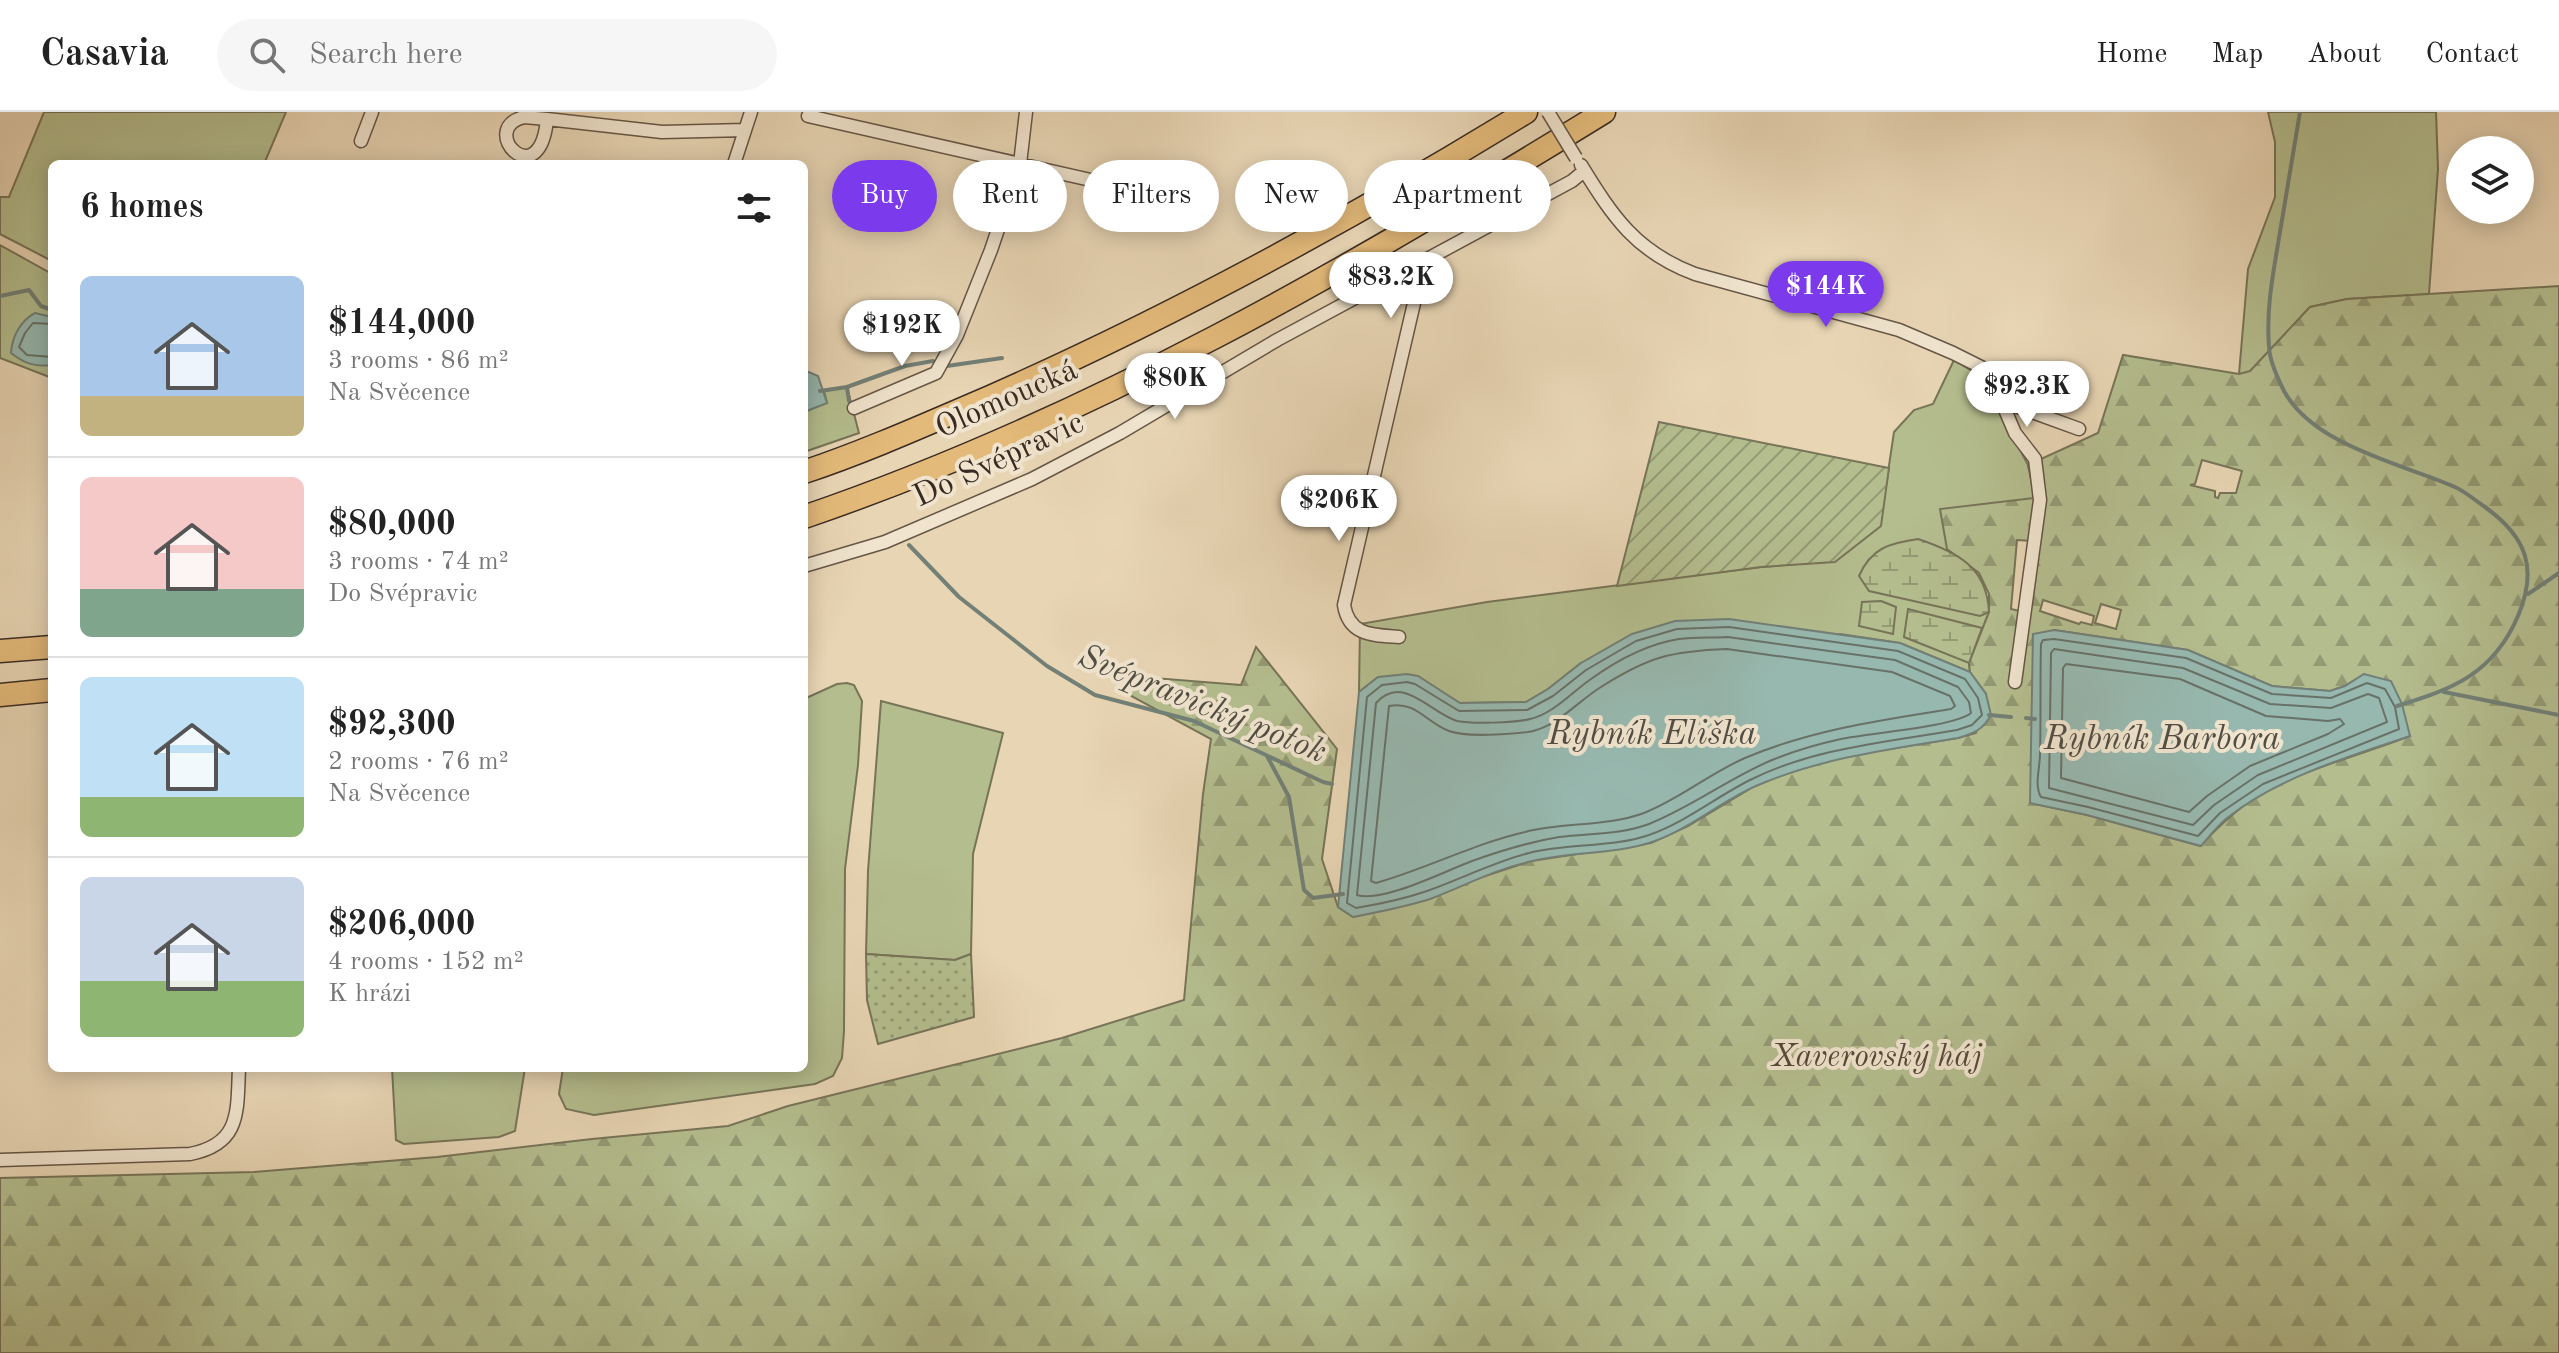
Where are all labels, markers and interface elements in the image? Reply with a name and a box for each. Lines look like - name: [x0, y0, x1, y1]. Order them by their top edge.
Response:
- search box: [217, 19, 777, 91]
- icon: search: [245, 33, 289, 77]
- text: Casavia: [40, 36, 169, 74]
- text: Search here: [309, 40, 462, 70]
- text: Home: [2096, 41, 2167, 69]
- text: Map: [2211, 41, 2263, 69]
- text: About: [2307, 41, 2382, 69]
- text: Contact: [2426, 41, 2519, 69]
- map controls: [2446, 136, 2534, 224]
- button: layers: [2446, 136, 2534, 224]
- chip: Buy: [832, 160, 937, 232]
- chip: Rent: [953, 160, 1067, 232]
- chip: Filters: [1083, 160, 1219, 232]
- chip: New: [1235, 160, 1348, 232]
- chip: Apartment: [1364, 160, 1551, 232]
- icon: filters: [732, 186, 776, 230]
- text: 6 homes: [80, 191, 203, 225]
- pin: $83.2K: [1326, 252, 1456, 320]
- pin: $144K: [1770, 261, 1882, 329]
- text: $83.2K: [1347, 265, 1435, 291]
- text: $144K: [1786, 274, 1866, 300]
- pin: $192K: [846, 300, 958, 368]
- text: $144,000: [328, 307, 476, 341]
- icon: home: [144, 308, 240, 404]
- text: $192K: [862, 313, 942, 339]
- text: 3 rooms · 86 m²: [328, 348, 509, 374]
- pin: $80K: [1128, 353, 1222, 421]
- street label: Olomoucká: [931, 354, 1083, 445]
- pin: $92.3K: [1962, 361, 2092, 429]
- text: $80K: [1142, 366, 1208, 392]
- text: $92.3K: [1983, 374, 2071, 400]
- text: Na Svěcence: [328, 380, 470, 406]
- street label: Do Svépravic: [909, 408, 1089, 514]
- pin: $206K: [1283, 475, 1395, 543]
- text: $206K: [1299, 488, 1379, 514]
- text: $80,000: [328, 508, 456, 542]
- icon: home: [144, 509, 240, 605]
- text: 3 rooms · 74 m²: [328, 549, 509, 575]
- text: Do Svépravic: [328, 581, 477, 607]
- water label: Svépravický potok: [1073, 640, 1331, 770]
- text: $92,300: [328, 708, 456, 742]
- icon: home: [144, 709, 240, 805]
- water label: Rybník Eliška: [1546, 718, 1757, 752]
- water label: Rybník Barbora: [2043, 723, 2280, 757]
- text: 2 rooms · 76 m²: [328, 749, 509, 775]
- text: Na Svěcence: [328, 781, 470, 807]
- text: $206,000: [328, 908, 476, 942]
- icon: home: [144, 909, 240, 1005]
- text: 4 rooms · 152 m²: [328, 949, 524, 975]
- text: K hrázi: [328, 981, 411, 1007]
- park label: Xaverovský háj: [1770, 1042, 1983, 1074]

